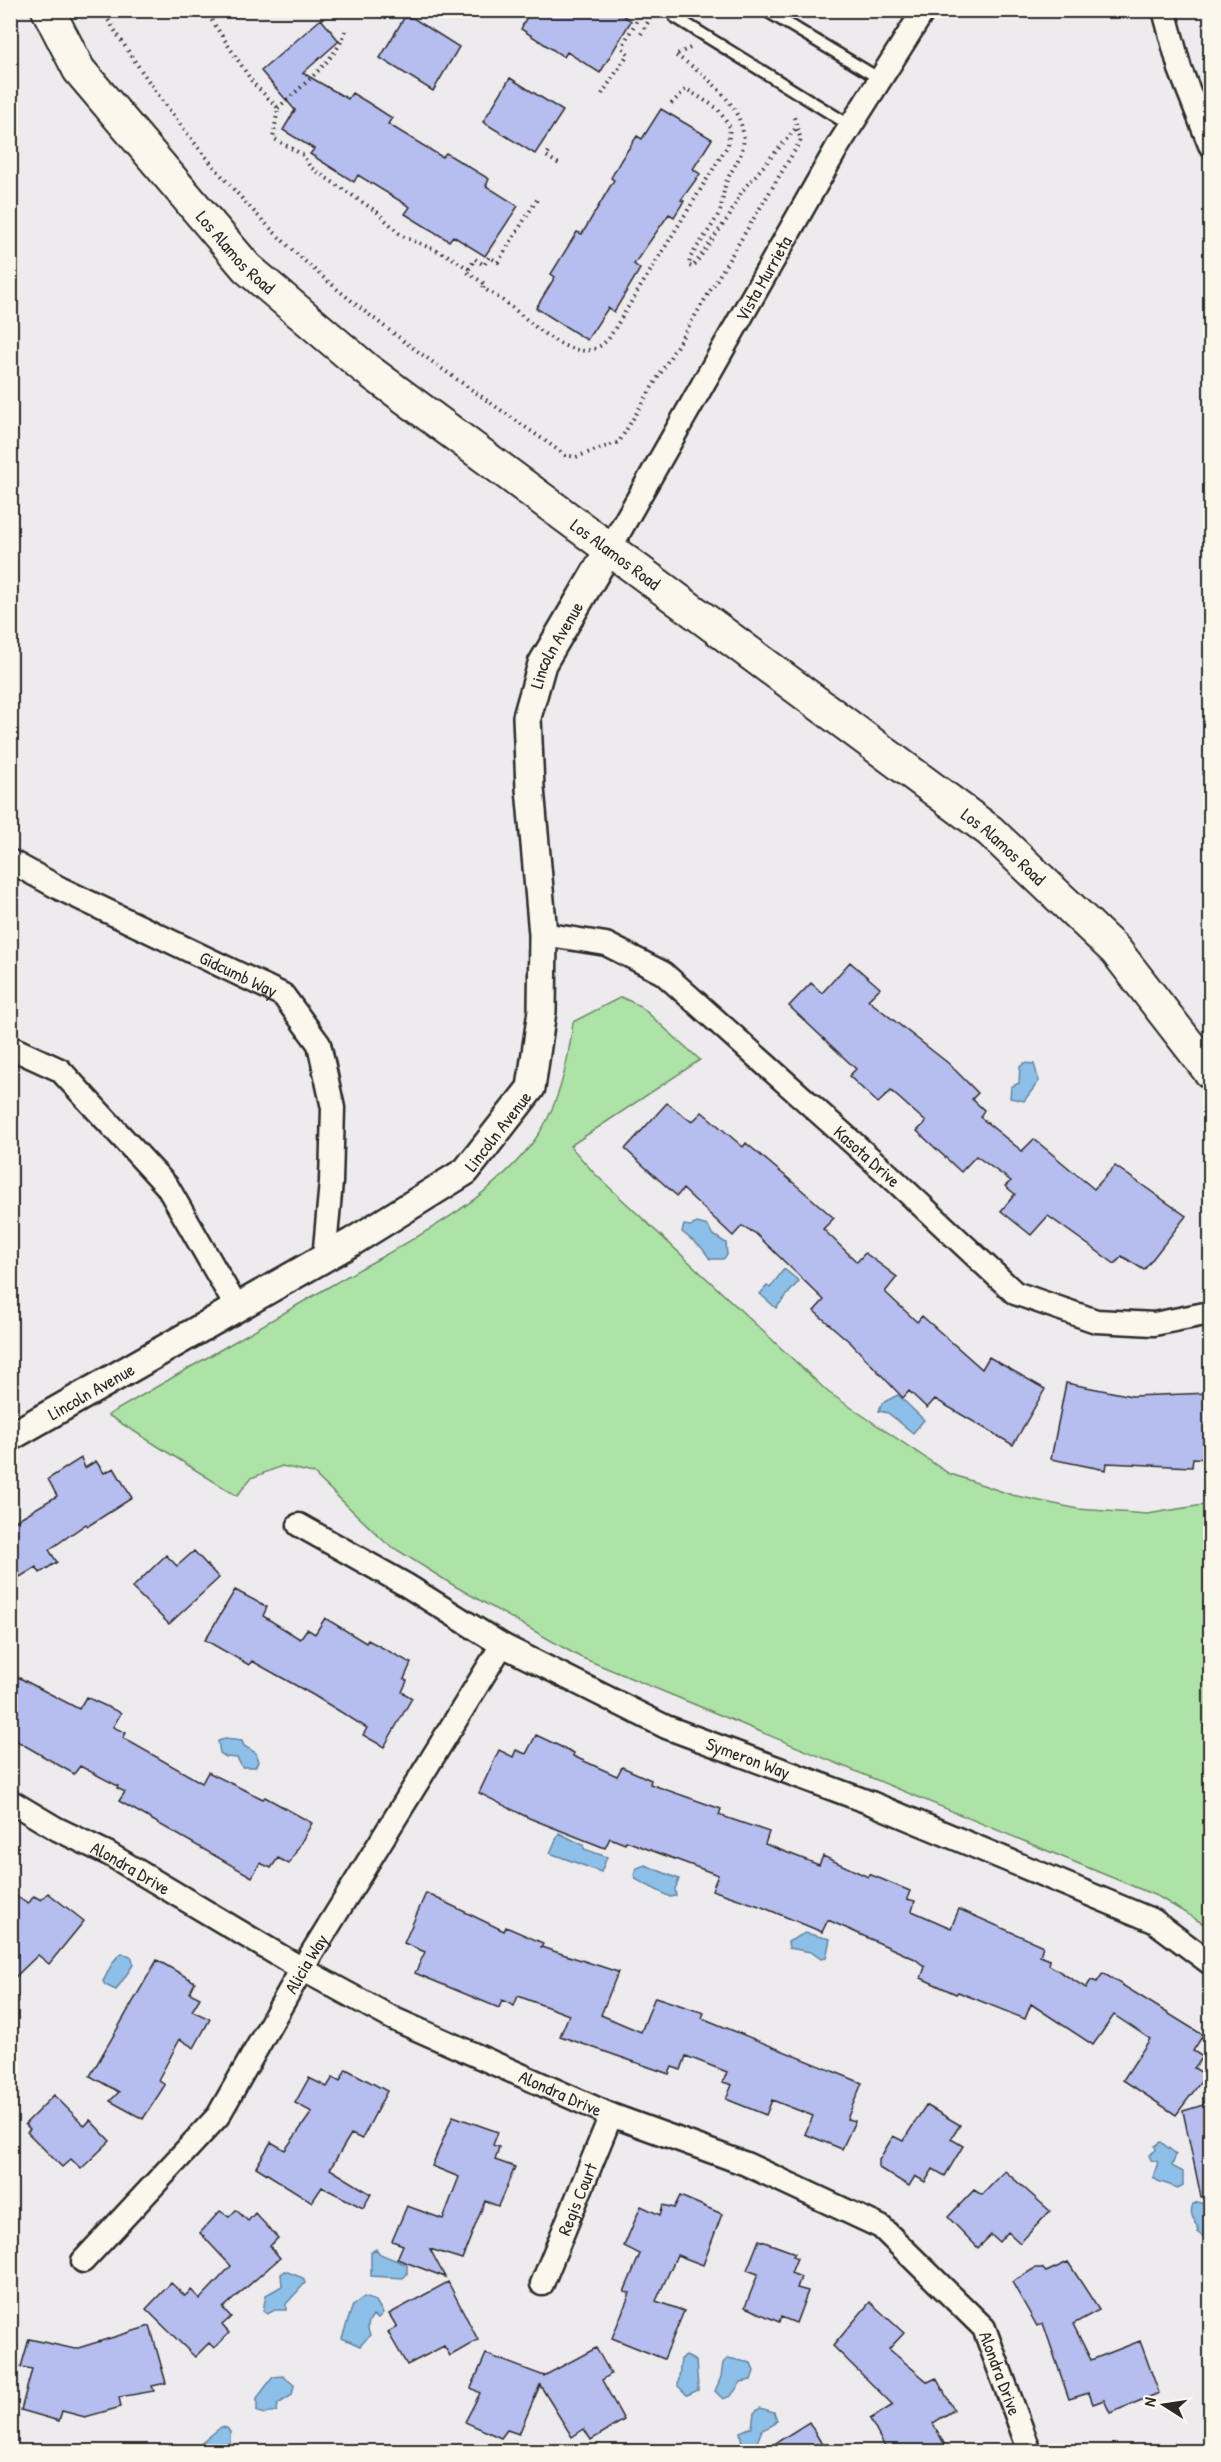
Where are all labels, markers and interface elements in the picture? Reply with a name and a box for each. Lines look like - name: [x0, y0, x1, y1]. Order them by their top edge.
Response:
- street label: Los Alamos Road: [191, 205, 281, 299]
- street label: Vista Murrieta: [729, 231, 797, 326]
- street label: Los Alamos Road: [566, 512, 666, 595]
- street label: Lincoln Avenue: [523, 596, 589, 691]
- street label: Los Alamos Road: [956, 802, 1052, 891]
- street label: Gidcumb Way: [196, 945, 282, 1003]
- street label: Lincoln Avenue: [458, 1085, 537, 1176]
- street label: Kasota Drive: [829, 1119, 906, 1192]
- street label: Lincoln Avenue: [43, 1356, 139, 1426]
- street label: Symeron Way: [703, 1731, 794, 1785]
- street label: Alondra Drive: [87, 1835, 175, 1900]
- street label: Alicia Way: [278, 1929, 334, 1998]
- street label: Alondra Drive: [515, 2063, 606, 2122]
- street label: Regis Court: [551, 2158, 603, 2239]
- street label: Alondra Drive: [974, 2327, 1028, 2419]
- north arrow: [1134, 2375, 1194, 2435]
- text: N: [1138, 2395, 1161, 2408]

